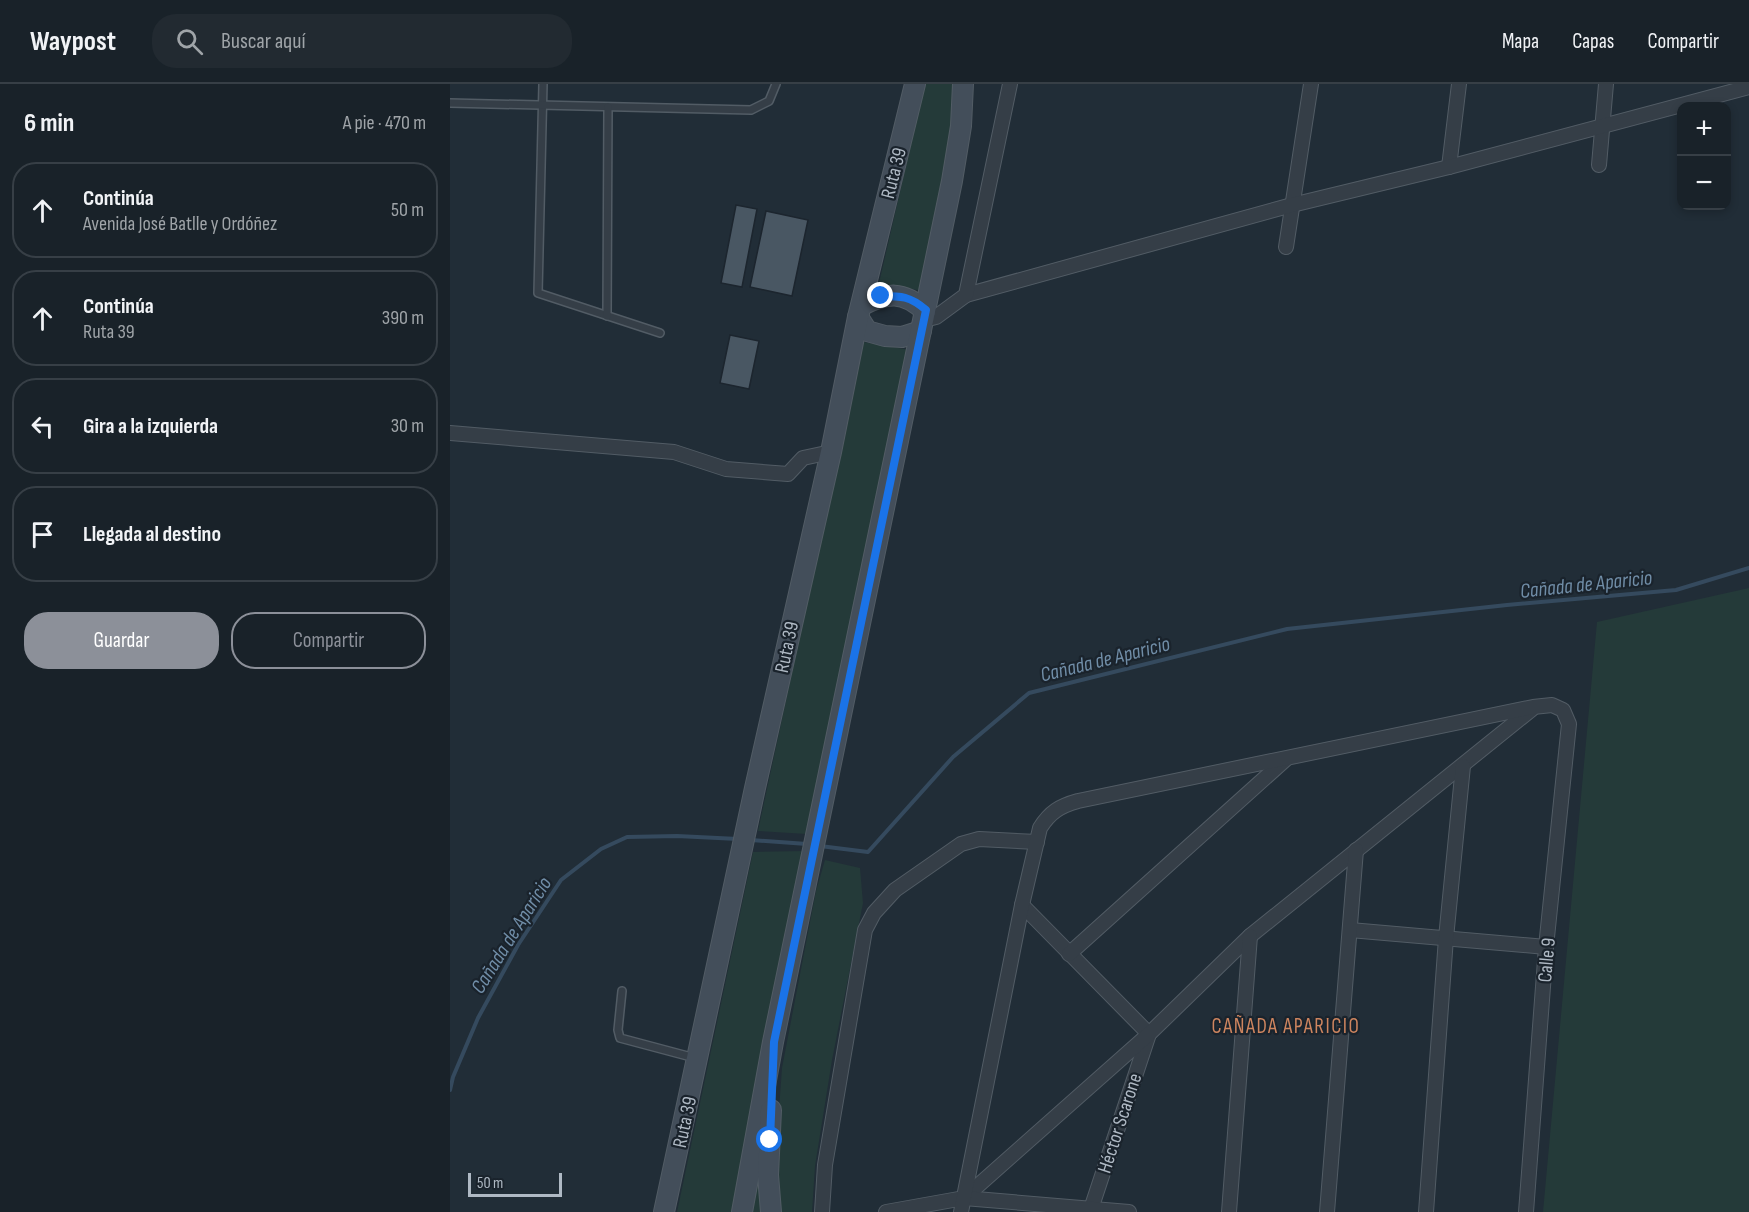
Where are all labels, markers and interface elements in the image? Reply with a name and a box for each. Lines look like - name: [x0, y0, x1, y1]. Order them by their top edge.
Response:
- search box: [152, 14, 572, 68]
- text: Waypost: [30, 25, 116, 58]
- icon: search: [173, 25, 206, 58]
- text: Buscar aquí: [221, 28, 306, 55]
- text: Mapa: [1502, 29, 1539, 54]
- text: Capas: [1572, 29, 1614, 54]
- text: Compartir: [1647, 29, 1719, 54]
- map controls: [1677, 102, 1731, 210]
- button: +: [1677, 102, 1731, 156]
- text: 6 min: [24, 108, 74, 139]
- text: A pie · 470 m: [343, 111, 426, 135]
- street label: Ruta 39: [876, 145, 912, 201]
- button: −: [1677, 156, 1731, 210]
- text: Continúa: [83, 185, 154, 212]
- icon: ahead: [26, 194, 59, 227]
- text: 50 m: [391, 198, 424, 222]
- text: Avenida José Batlle y Ordóñez: [83, 212, 277, 236]
- route end: [867, 282, 893, 308]
- text: Continúa: [83, 293, 154, 320]
- icon: ahead: [26, 302, 59, 335]
- text: 390 m: [382, 306, 424, 330]
- text: Ruta 39: [83, 320, 135, 344]
- icon: left: [26, 410, 59, 443]
- text: Gira a la izquierda: [83, 413, 218, 440]
- text: 30 m: [391, 414, 424, 438]
- icon: arrive: [26, 518, 59, 551]
- text: Llegada al destino: [83, 521, 221, 548]
- water label: Cañada de Aparicio: [1519, 565, 1654, 604]
- button: Guardar: [24, 612, 219, 669]
- button: Compartir: [231, 612, 426, 669]
- street label: Ruta 39: [770, 619, 804, 675]
- water label: Cañada de Aparicio: [1038, 631, 1173, 688]
- water label: Cañada de Aparicio: [466, 872, 557, 998]
- street label: Calle 9: [1533, 937, 1561, 983]
- district label: CAÑADA APARICIO: [1212, 1014, 1360, 1039]
- street label: Héctor Scarone: [1093, 1070, 1147, 1176]
- street label: Ruta 39: [668, 1094, 702, 1150]
- route start: [756, 1126, 782, 1152]
- scale bar: [468, 1170, 562, 1198]
- text: 50 m: [477, 1174, 503, 1193]

